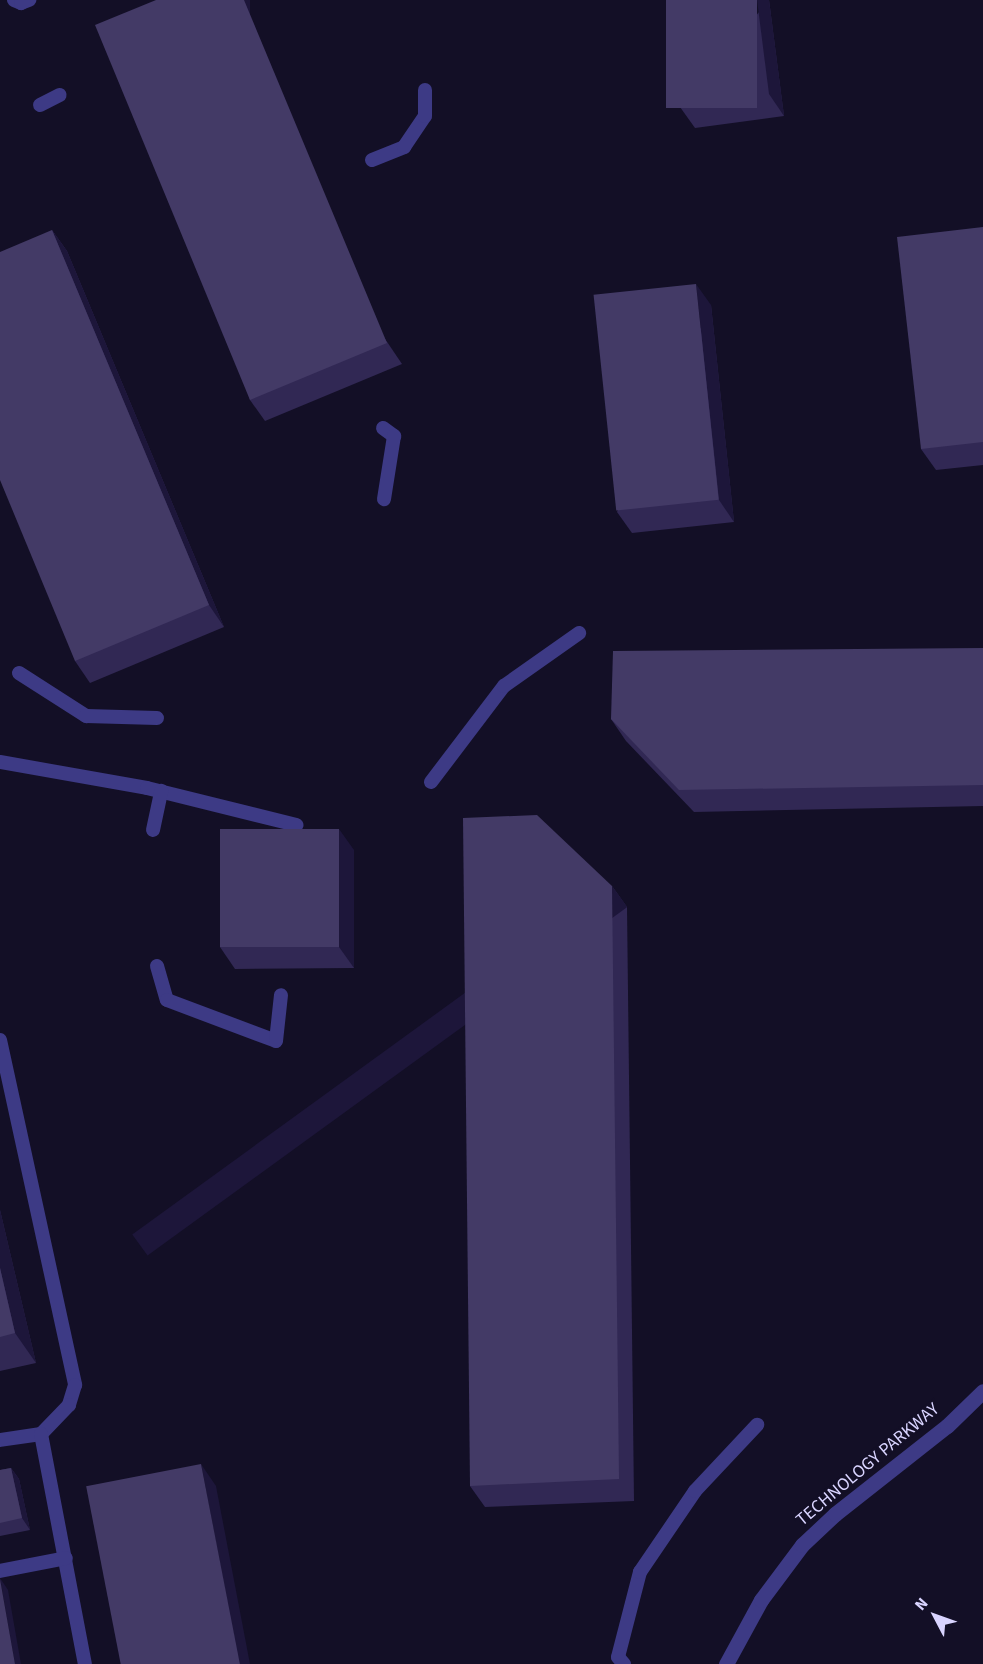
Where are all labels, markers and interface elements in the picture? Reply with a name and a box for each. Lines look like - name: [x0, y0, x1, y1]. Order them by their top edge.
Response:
- street label: TECHNOLOGY PARKWAY: [792, 1399, 944, 1531]
- north arrow: [905, 1586, 965, 1646]
- text: N: [910, 1593, 933, 1615]

